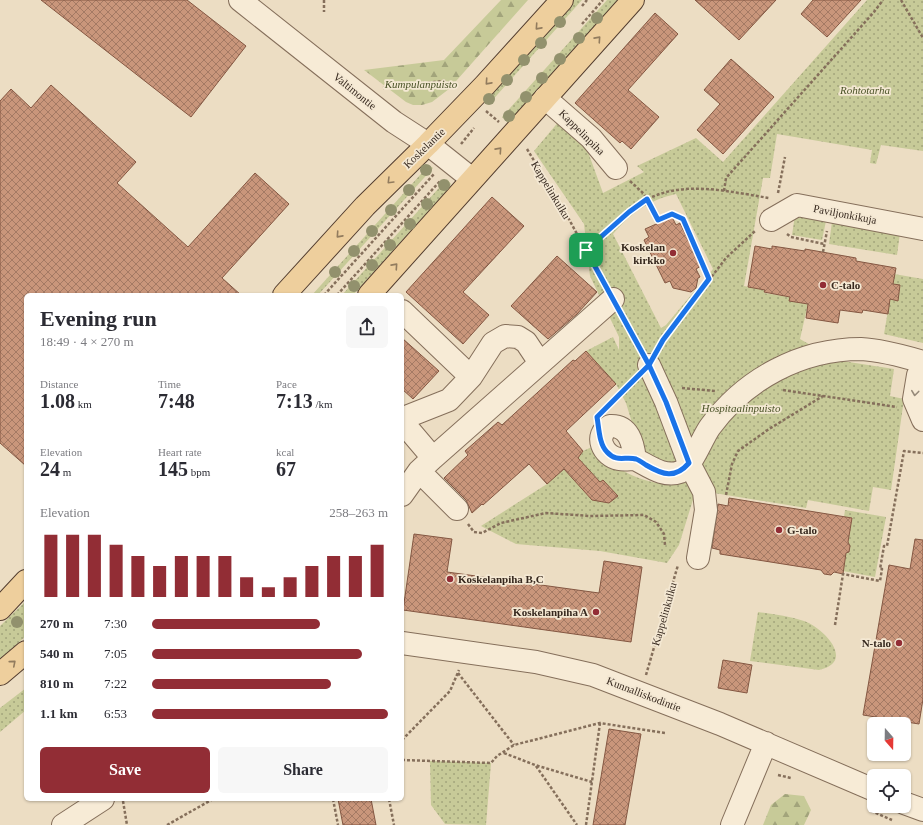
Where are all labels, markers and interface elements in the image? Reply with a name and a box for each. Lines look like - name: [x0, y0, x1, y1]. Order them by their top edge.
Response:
- one-way arrow: [536, 22, 543, 29]
- one-way arrow: [593, 36, 600, 44]
- street label: Valtimontie: [331, 70, 379, 112]
- one-way arrow: [485, 77, 493, 85]
- park label: Kumpulanpuisto: [384, 78, 458, 90]
- park label: Rohtotarha: [839, 84, 890, 96]
- street label: Kappelinpiha: [557, 107, 607, 157]
- street label: Koskelantie: [401, 125, 447, 171]
- one-way arrow: [494, 148, 501, 155]
- street label: Kappelinkulku: [529, 159, 573, 222]
- one-way arrow: [387, 176, 395, 184]
- street label: Paviljonkikuja: [812, 202, 878, 226]
- one-way arrow: [336, 230, 343, 237]
- pin: [569, 233, 603, 267]
- icon: arrive: [575, 239, 597, 261]
- place label: Koskelan kirkko: [621, 241, 665, 266]
- marker: Koskelan kirkko: [668, 248, 678, 258]
- one-way arrow: [390, 263, 398, 271]
- place label: C-talo: [831, 279, 861, 291]
- marker: C-talo: [818, 280, 828, 290]
- text: Evening run: [40, 306, 157, 331]
- button: share: [346, 306, 388, 348]
- text: 18:49 · 4 × 270 m: [40, 334, 134, 349]
- text: Distance: [40, 378, 78, 390]
- text: Time: [158, 378, 181, 390]
- text: Pace: [276, 378, 297, 390]
- text: 1.08: [40, 390, 75, 412]
- text: 7:48: [158, 390, 195, 412]
- text: 7:13: [276, 390, 313, 412]
- one-way arrow: [911, 390, 920, 396]
- text: km: [75, 398, 92, 410]
- text: /km: [313, 398, 333, 410]
- park label: Hospitaalinpuisto: [701, 402, 781, 414]
- text: Elevation: [40, 446, 82, 458]
- text: Heart rate: [158, 446, 202, 458]
- text: kcal: [276, 446, 294, 458]
- text: 24: [40, 458, 60, 480]
- text: 145: [158, 458, 188, 480]
- text: 67: [276, 458, 296, 480]
- text: m: [60, 466, 71, 478]
- text: bpm: [188, 466, 210, 478]
- text: Elevation: [40, 505, 90, 520]
- text: 258–263 m: [329, 505, 388, 520]
- place label: G-talo: [787, 524, 817, 536]
- marker: G-talo: [774, 525, 784, 535]
- place label: Koskelanpiha B,C: [458, 573, 544, 585]
- marker: Koskelanpiha B,C: [445, 574, 455, 584]
- street label: Kappelinkulku: [649, 580, 679, 647]
- place label: Koskelanpiha A: [513, 606, 588, 618]
- marker: Koskelanpiha A: [591, 607, 601, 617]
- text: 270 m: [40, 616, 74, 631]
- text: 7:30: [104, 616, 127, 631]
- place label: N-talo: [862, 637, 891, 649]
- marker: N-talo: [894, 638, 904, 648]
- text: 540 m: [40, 646, 74, 661]
- text: 7:05: [104, 646, 127, 661]
- one-way arrow: [8, 660, 16, 668]
- street label: Kunnalliskodintie: [605, 674, 683, 714]
- text: 810 m: [40, 676, 74, 691]
- text: 7:22: [104, 676, 127, 691]
- text: 1.1 km: [40, 706, 78, 721]
- text: 6:53: [104, 706, 127, 721]
- north arrow: [867, 717, 911, 761]
- map controls: [867, 717, 911, 813]
- button: Save: [40, 747, 210, 793]
- button: Share: [218, 747, 388, 793]
- button: locate: [867, 769, 911, 813]

